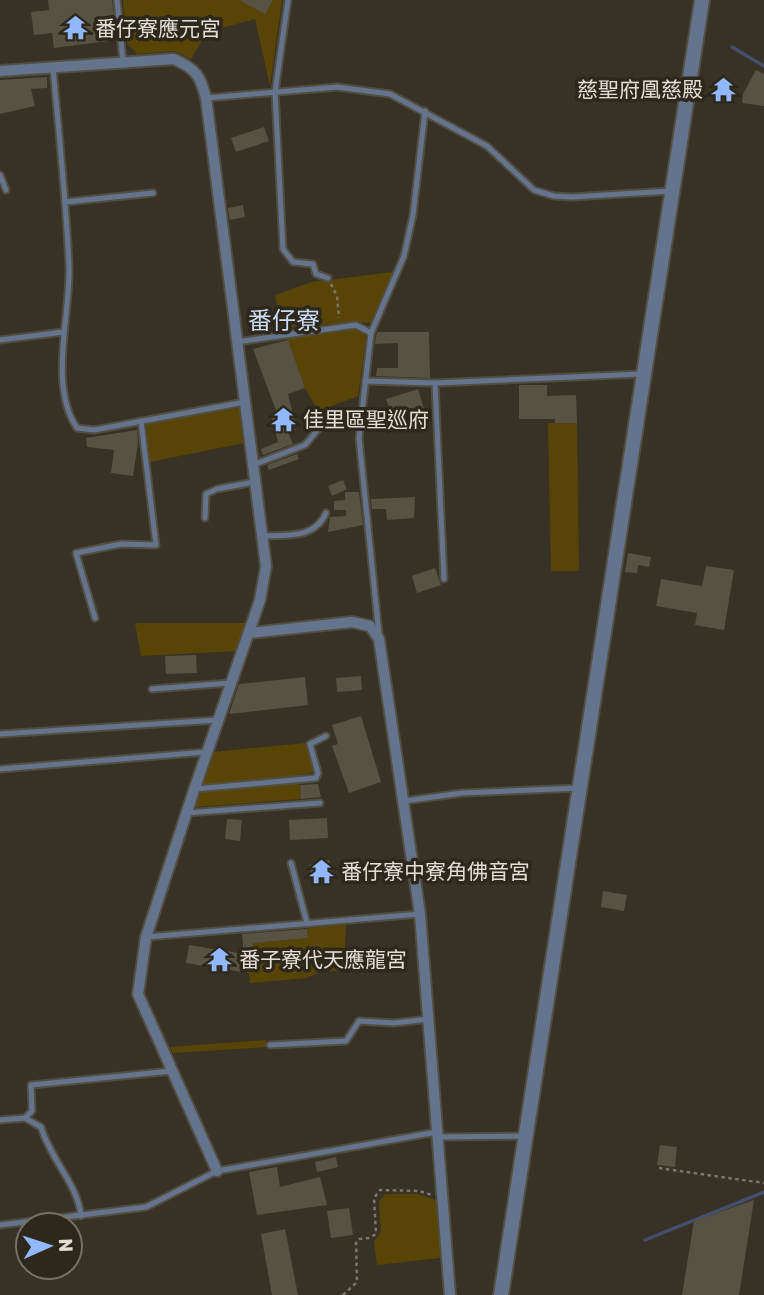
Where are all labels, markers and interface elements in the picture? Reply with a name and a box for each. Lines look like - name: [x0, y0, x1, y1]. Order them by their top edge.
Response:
- temple icon: 番仔寮應元宮: [61, 14, 89, 42]
- place label: 番仔寮應元宮: [95, 16, 221, 41]
- temple icon: 慈聖府凰慈殿: [709, 75, 737, 103]
- place label: 慈聖府凰慈殿: [577, 77, 703, 102]
- district label: 番仔寮: [248, 307, 320, 335]
- temple icon: 佳里區聖巡府: [269, 405, 297, 433]
- place label: 佳里區聖巡府: [303, 407, 429, 432]
- temple icon: 番仔寮中寮角佛音宮: [307, 857, 335, 885]
- place label: 番仔寮中寮角佛音宮: [341, 859, 530, 884]
- temple icon: 番子寮代天應龍宮: [205, 945, 233, 973]
- place label: 番子寮代天應龍宮: [239, 947, 407, 972]
- north arrow: [14, 1211, 84, 1281]
- text: N: [54, 1238, 77, 1253]

